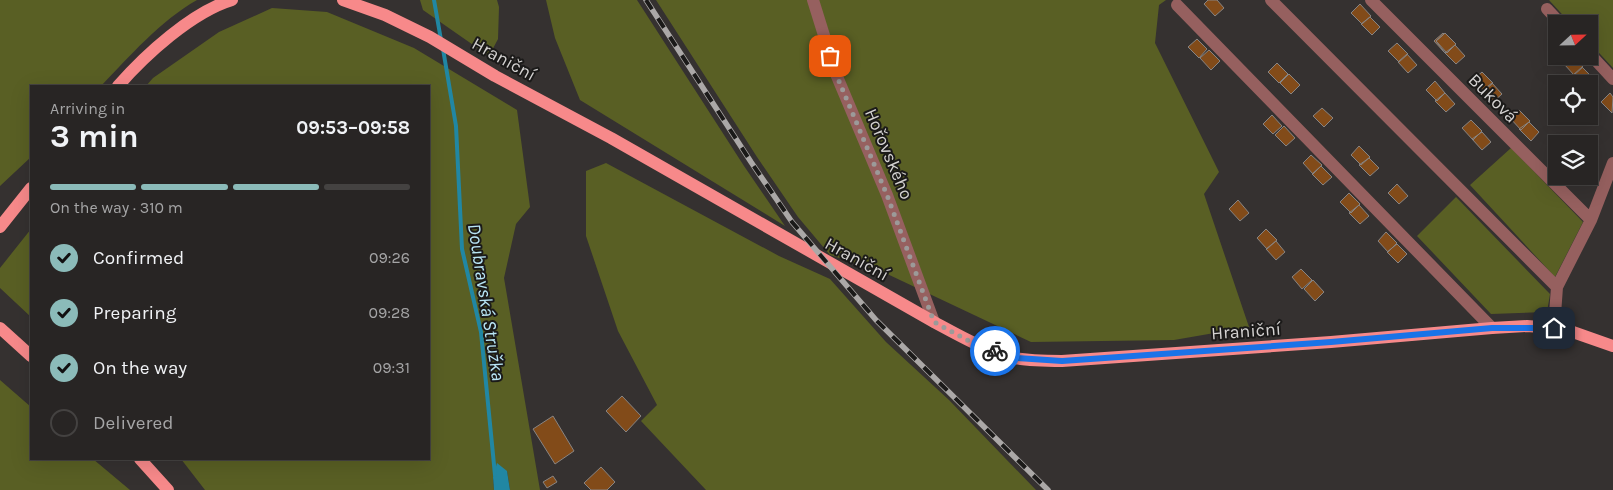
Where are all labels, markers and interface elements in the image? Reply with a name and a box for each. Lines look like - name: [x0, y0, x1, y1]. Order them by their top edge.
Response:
- north arrow: [1548, 15, 1598, 65]
- map controls: [1548, 15, 1598, 185]
- street label: Hraniční: [468, 32, 541, 86]
- pin: [809, 35, 851, 77]
- icon: bag: [816, 42, 844, 70]
- street label: Buková: [1464, 69, 1522, 127]
- button: locate: [1548, 75, 1598, 125]
- text: Arriving in: [50, 99, 125, 118]
- street label: Hořovského: [860, 105, 918, 203]
- text: 09:53–09:58: [296, 117, 410, 139]
- text: 3 min: [50, 118, 139, 155]
- button: layers: [1548, 135, 1598, 185]
- text: On the way · 310 m: [50, 198, 183, 217]
- water label: Doubravská Stružka: [463, 222, 509, 382]
- street label: Hraniční: [821, 232, 894, 286]
- icon: check: [50, 244, 78, 272]
- text: Confirmed: [93, 247, 184, 269]
- text: 09:26: [369, 248, 410, 267]
- icon: check: [50, 299, 78, 327]
- text: Preparing: [93, 302, 176, 324]
- text: 09:28: [368, 303, 410, 322]
- pin: [1533, 307, 1575, 349]
- icon: home: [1540, 314, 1568, 342]
- street label: Hraniční: [1210, 318, 1282, 344]
- courier: [970, 326, 1020, 376]
- icon: bike: [981, 337, 1009, 365]
- icon: check: [50, 354, 78, 382]
- text: On the way: [93, 357, 187, 379]
- text: 09:31: [373, 358, 410, 377]
- text: Delivered: [93, 412, 173, 434]

